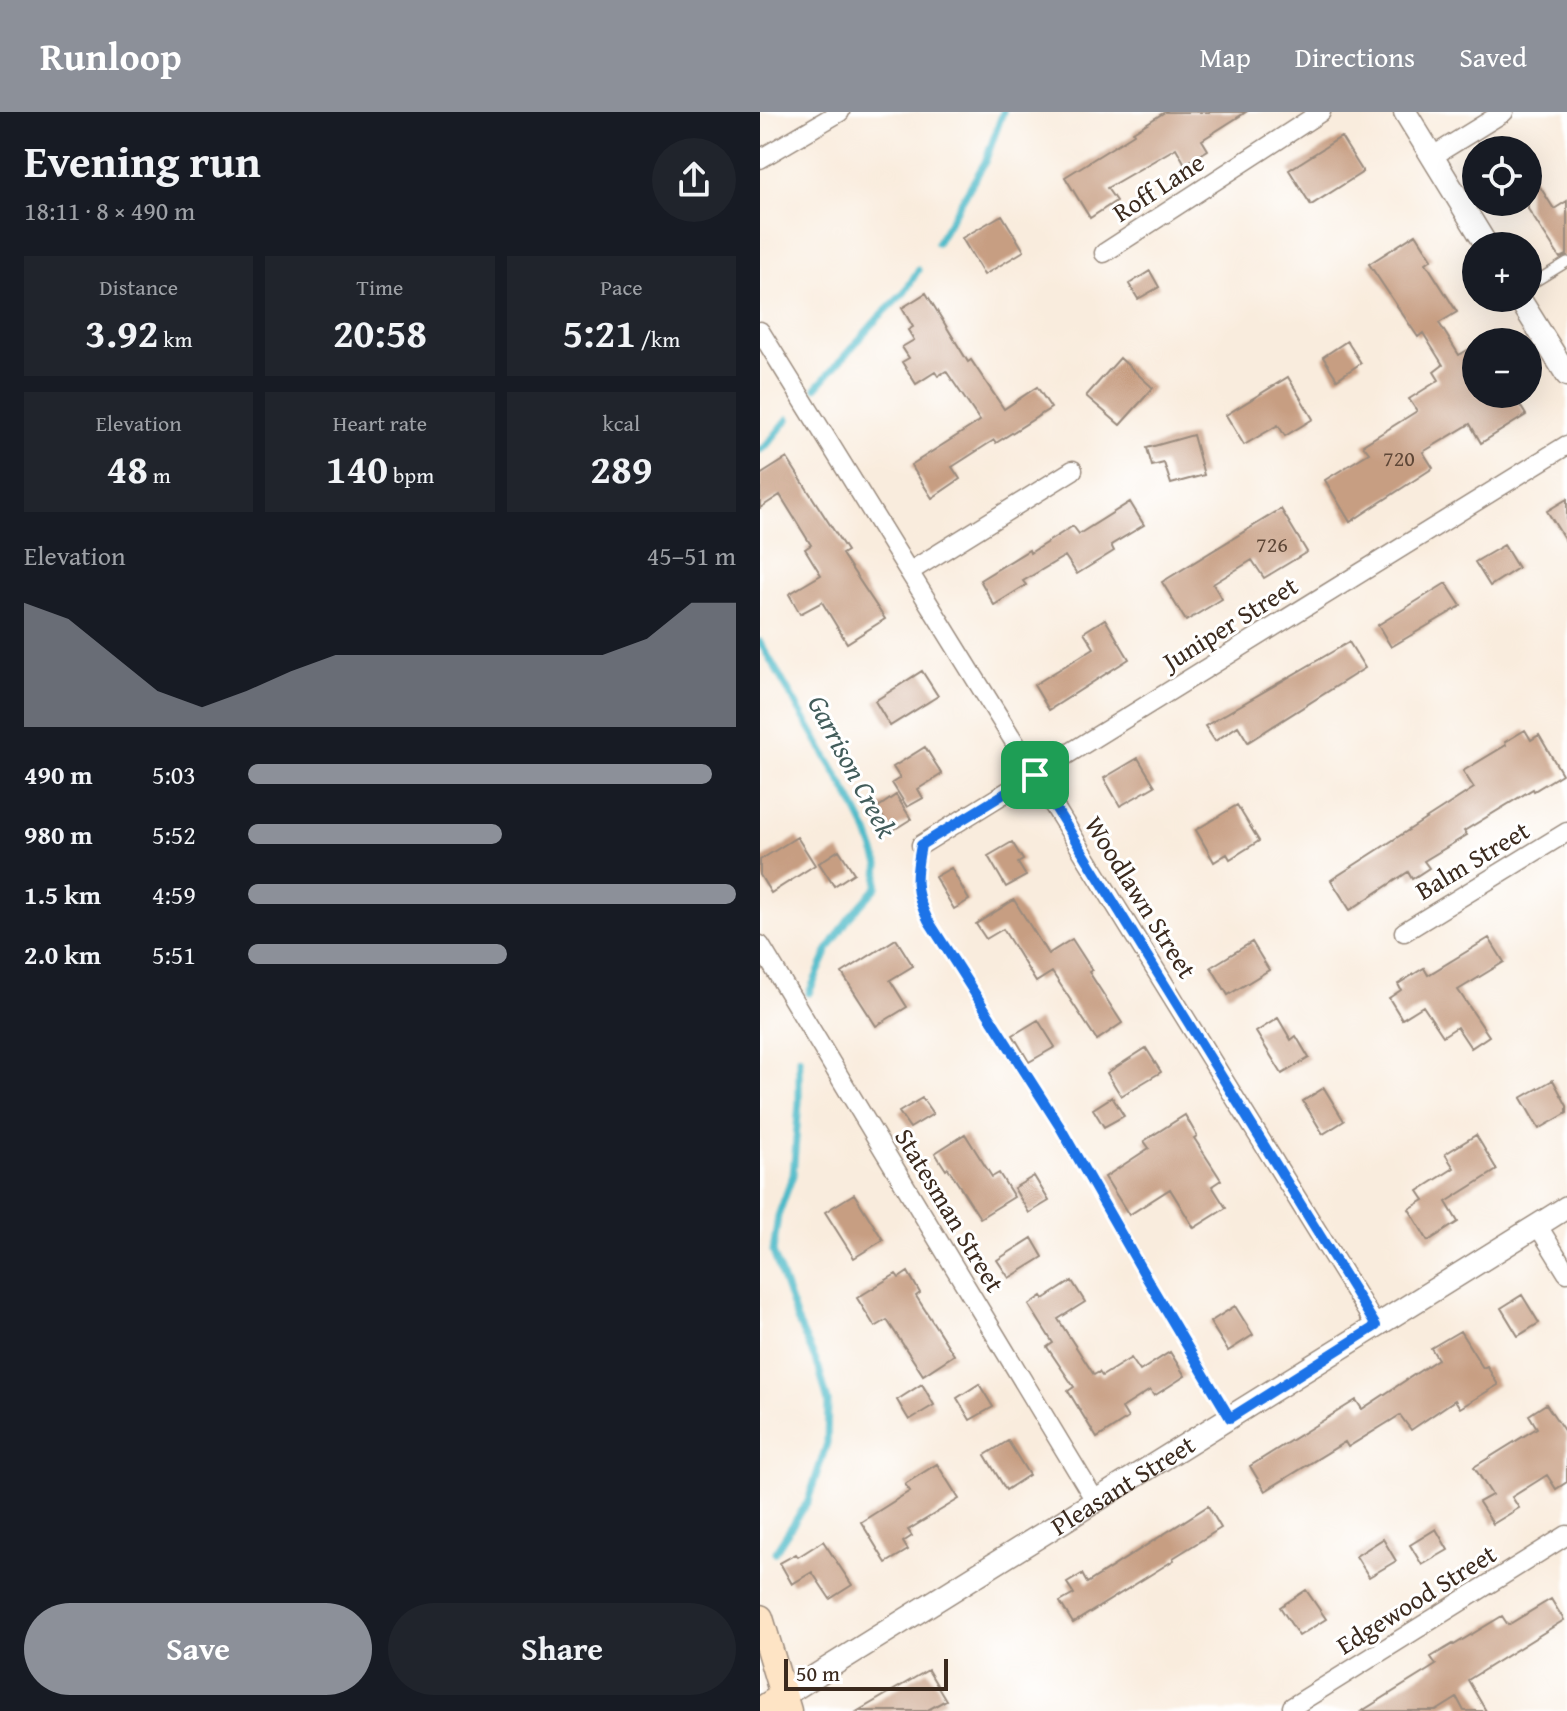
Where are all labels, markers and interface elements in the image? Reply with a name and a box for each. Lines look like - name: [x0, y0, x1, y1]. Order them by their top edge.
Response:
- text: Runloop: [40, 28, 182, 84]
- text: Map: [1199, 36, 1251, 77]
- text: Directions: [1295, 36, 1415, 77]
- text: Saved: [1459, 36, 1527, 77]
- text: Evening run: [24, 129, 261, 193]
- map controls: [1462, 136, 1542, 408]
- button: locate: [1462, 136, 1542, 216]
- button: share: [652, 138, 736, 222]
- street label: Roff Lane: [1104, 143, 1212, 231]
- text: 18:11 · 8 × 490 m: [24, 191, 195, 230]
- button: +: [1462, 232, 1542, 312]
- text: Distance: [99, 271, 178, 303]
- text: Time: [357, 271, 403, 303]
- text: Pace: [600, 271, 642, 303]
- text: 3.92: [85, 303, 158, 362]
- text: 20:58: [333, 303, 427, 362]
- text: 5:21: [562, 303, 636, 362]
- text: km: [158, 323, 192, 355]
- text: /km: [636, 323, 680, 355]
- button: −: [1462, 328, 1542, 408]
- text: Elevation: [96, 407, 182, 439]
- text: Heart rate: [333, 407, 427, 439]
- text: kcal: [603, 407, 640, 439]
- text: 48: [107, 439, 148, 498]
- text: 140: [326, 439, 388, 498]
- text: 289: [590, 439, 652, 498]
- house number: 720: [1383, 442, 1415, 474]
- text: m: [148, 459, 171, 491]
- text: bpm: [388, 459, 434, 491]
- house number: 726: [1256, 528, 1288, 560]
- text: Elevation: [24, 536, 126, 575]
- text: 45–51 m: [647, 536, 736, 575]
- street label: Juniper Street: [1152, 566, 1305, 682]
- water label: Garrison Creek: [798, 687, 908, 845]
- pin: [1001, 741, 1069, 809]
- icon: arrive: [1013, 753, 1057, 797]
- text: 490 m: [24, 755, 92, 794]
- text: 5:03: [152, 755, 196, 794]
- street label: Woodlawn Street: [1075, 808, 1207, 986]
- street label: Balm Street: [1407, 811, 1537, 909]
- text: 980 m: [24, 815, 92, 854]
- text: 5:52: [152, 815, 196, 854]
- text: 1.5 km: [24, 875, 101, 914]
- text: 4:59: [152, 875, 196, 914]
- text: 2.0 km: [24, 935, 101, 974]
- text: 5:51: [152, 935, 196, 974]
- street label: Statesman Street: [886, 1120, 1014, 1300]
- street label: Pleasant Street: [1043, 1424, 1202, 1544]
- street label: Edgewood Street: [1328, 1534, 1504, 1664]
- button: Save: [24, 1603, 372, 1695]
- button: Share: [388, 1603, 736, 1695]
- scale bar: [784, 1655, 948, 1691]
- text: 50 m: [796, 1657, 840, 1689]

